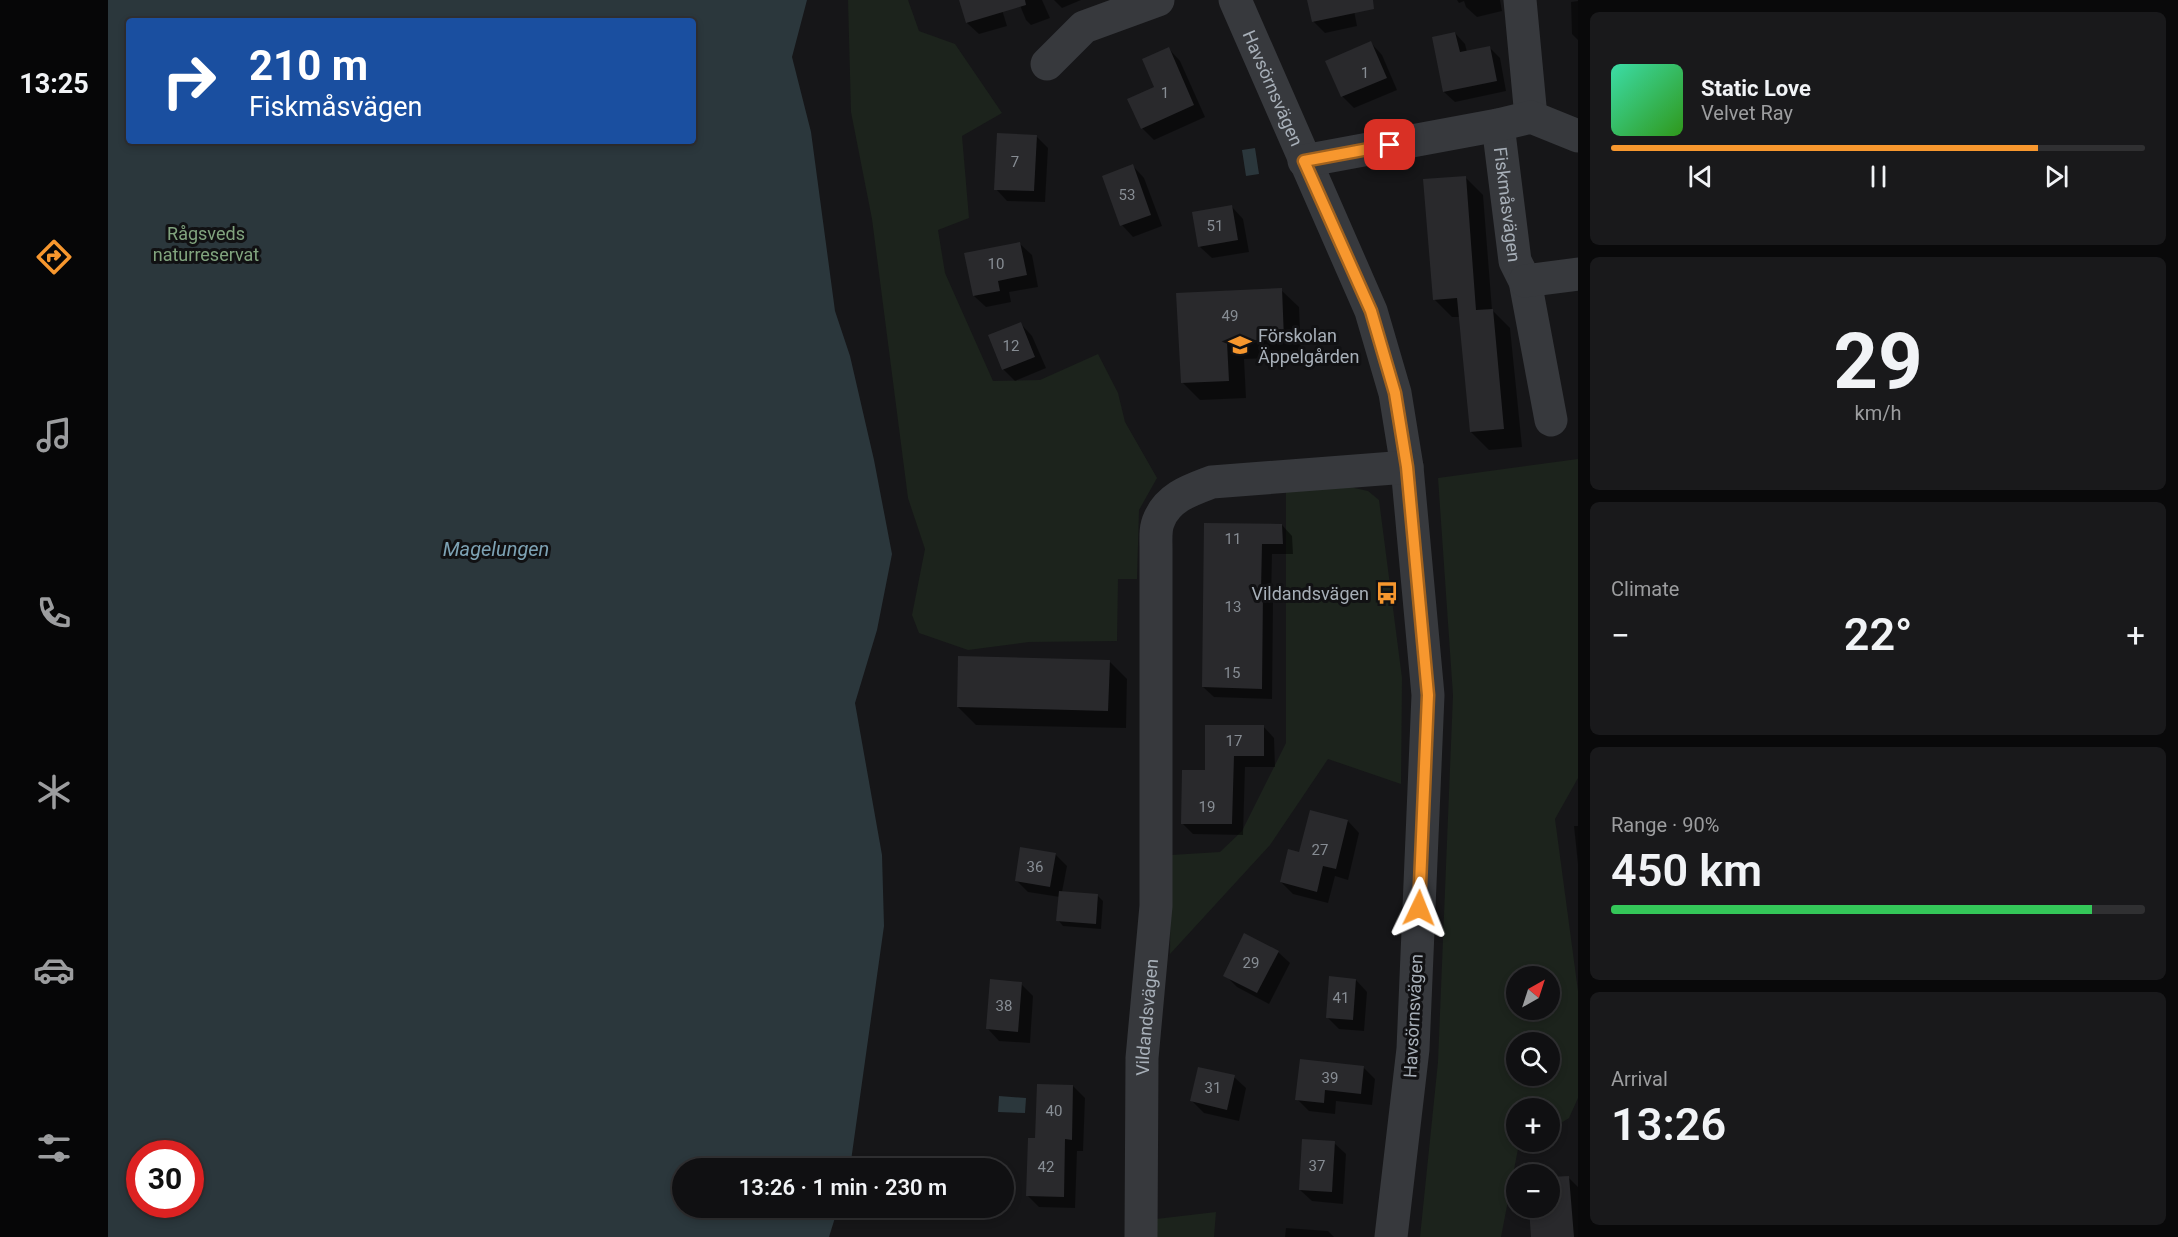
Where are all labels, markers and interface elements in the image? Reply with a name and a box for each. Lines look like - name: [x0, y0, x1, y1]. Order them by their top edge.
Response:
- street label: Havsörnsvägen: [1239, 27, 1308, 149]
- text: 210 m: [249, 41, 368, 90]
- icon: right: [150, 42, 228, 120]
- house number: 1: [1361, 64, 1369, 82]
- text: 13:25: [19, 68, 89, 100]
- text: Static Love: [1701, 76, 1811, 101]
- house number: 1: [1161, 84, 1169, 102]
- text: Fiskmåsvägen: [249, 91, 422, 123]
- text: Velvet Ray: [1701, 101, 1793, 125]
- pin: [1364, 119, 1415, 170]
- icon: arrive: [1373, 128, 1406, 161]
- street label: Fiskmåsvägen: [1490, 146, 1526, 263]
- house number: 7: [1011, 153, 1019, 171]
- icon: previous: [1684, 160, 1717, 193]
- icon: pause: [1862, 160, 1895, 193]
- icon: next: [2040, 160, 2073, 193]
- house number: 53: [1119, 186, 1135, 204]
- house number: 51: [1207, 217, 1223, 235]
- park label: Rågsveds naturreservat: [153, 223, 259, 265]
- icon: directions: [33, 236, 75, 278]
- house number: 10: [988, 255, 1004, 273]
- house number: 49: [1222, 307, 1238, 325]
- text: 29: [1833, 316, 1923, 407]
- place label: Förskolan Äppelgården: [1258, 325, 1359, 367]
- school or university icon: Förskolan Äppelgården: [1227, 332, 1253, 358]
- house number: 12: [1003, 337, 1019, 355]
- text: km/h: [1855, 401, 1901, 425]
- icon: music: [33, 414, 75, 456]
- house number: 11: [1225, 530, 1241, 548]
- water label: Magelungen: [443, 537, 549, 561]
- text: Climate: [1611, 577, 1679, 601]
- bus stop icon: Vildandsvägen: [1374, 580, 1400, 606]
- place label: Vildandsvägen: [1251, 583, 1369, 604]
- icon: phone: [33, 592, 75, 634]
- house number: 13: [1225, 598, 1241, 616]
- text: 22°: [1844, 608, 1912, 661]
- text: −: [1611, 616, 1630, 655]
- text: +: [2126, 616, 2145, 655]
- house number: 15: [1224, 664, 1240, 682]
- house number: 17: [1226, 732, 1242, 750]
- icon: climate: [33, 771, 75, 813]
- house number: 19: [1199, 798, 1215, 816]
- text: Range · 90%: [1611, 813, 1719, 837]
- house number: 27: [1312, 841, 1328, 859]
- text: 450 km: [1611, 844, 1762, 897]
- house number: 36: [1027, 858, 1043, 876]
- position arrow: [1387, 876, 1451, 940]
- icon: car: [33, 949, 75, 991]
- street label: Havsörnsvägen: [1399, 953, 1427, 1079]
- house number: 29: [1243, 954, 1259, 972]
- street label: Vildandsvägen: [1131, 958, 1162, 1076]
- north arrow: [1506, 966, 1560, 1020]
- map controls: [1506, 966, 1560, 1218]
- house number: 41: [1333, 989, 1349, 1007]
- house number: 38: [996, 997, 1012, 1015]
- button: search: [1506, 1032, 1560, 1086]
- text: Arrival: [1611, 1067, 1668, 1091]
- house number: 39: [1322, 1069, 1338, 1087]
- house number: 31: [1205, 1079, 1221, 1097]
- button: +: [1506, 1098, 1560, 1152]
- text: 13:26: [1611, 1098, 1726, 1151]
- house number: 40: [1046, 1102, 1062, 1120]
- icon: filters: [33, 1127, 75, 1169]
- speed limit sign: 30: [126, 1140, 204, 1218]
- house number: 37: [1309, 1157, 1325, 1175]
- house number: 42: [1038, 1158, 1054, 1176]
- button: −: [1506, 1164, 1560, 1218]
- text: 13:26 · 1 min · 230 m: [739, 1175, 947, 1200]

